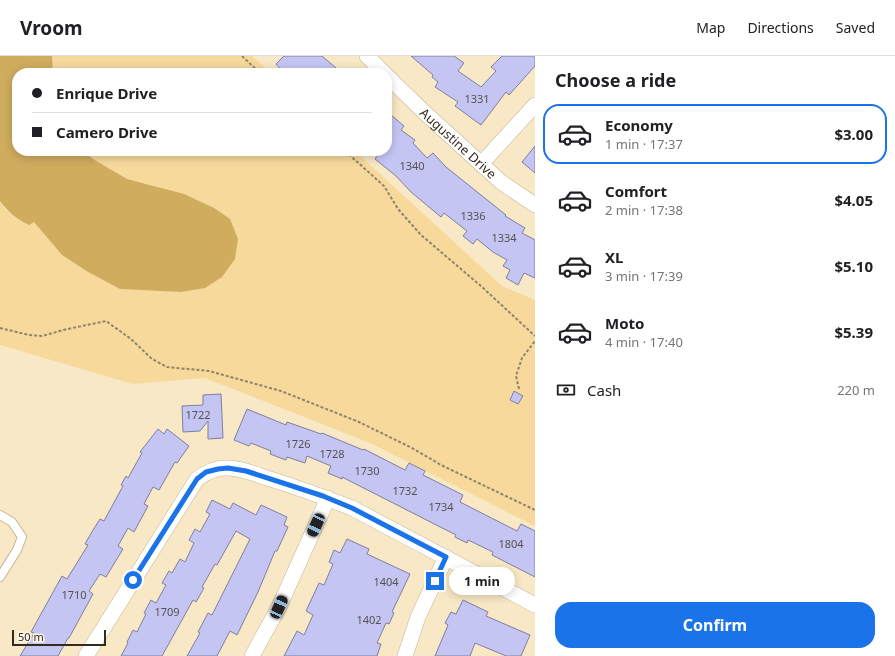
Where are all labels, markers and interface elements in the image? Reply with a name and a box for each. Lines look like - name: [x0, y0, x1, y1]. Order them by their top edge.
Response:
- text: Vroom: [20, 15, 83, 41]
- text: Map: [696, 18, 725, 37]
- text: Directions: [747, 18, 814, 37]
- text: Saved: [836, 18, 875, 37]
- text: Choose a ride: [555, 68, 676, 92]
- text: Enrique Drive: [56, 83, 157, 103]
- house number: 1331: [464, 91, 490, 106]
- street label: Augustine Drive: [416, 104, 500, 183]
- text: Economy: [605, 115, 673, 135]
- icon: car: [557, 116, 593, 152]
- text: Camero Drive: [56, 122, 158, 142]
- text: $3.00: [834, 124, 873, 144]
- text: 1 min · 17:37: [605, 135, 683, 153]
- house number: 1340: [399, 158, 425, 173]
- text: Comfort: [605, 181, 667, 201]
- icon: car: [557, 182, 593, 218]
- text: $4.05: [834, 190, 873, 210]
- text: 2 min · 17:38: [605, 201, 683, 219]
- house number: 1336: [460, 208, 486, 223]
- house number: 1334: [491, 230, 517, 245]
- text: XL: [605, 247, 623, 267]
- icon: car: [557, 248, 593, 284]
- text: $5.10: [834, 256, 873, 276]
- text: 3 min · 17:39: [605, 267, 683, 285]
- text: Moto: [605, 313, 644, 333]
- icon: car: [557, 314, 593, 350]
- text: $5.39: [834, 322, 873, 342]
- text: 4 min · 17:40: [605, 333, 683, 351]
- icon: cash: [555, 379, 577, 401]
- text: Cash: [587, 380, 621, 400]
- text: 220 m: [837, 381, 875, 399]
- house number: 1722: [185, 407, 211, 422]
- house number: 1726: [285, 436, 311, 451]
- house number: 1728: [319, 446, 345, 461]
- house number: 1730: [354, 463, 380, 478]
- house number: 1732: [392, 483, 418, 498]
- house number: 1734: [428, 499, 454, 514]
- car: [305, 512, 327, 538]
- house number: 1804: [498, 536, 524, 551]
- callout: 1 min: [449, 567, 515, 595]
- route start: [124, 571, 142, 589]
- route end: [426, 572, 444, 590]
- text: 1 min: [464, 572, 500, 590]
- house number: 1404: [373, 574, 399, 589]
- house number: 1710: [61, 587, 87, 602]
- car: [269, 594, 289, 620]
- button: Confirm: [555, 602, 875, 648]
- house number: 1709: [154, 604, 180, 619]
- house number: 1402: [356, 612, 382, 627]
- scale bar: [12, 628, 106, 647]
- text: 50 m: [18, 629, 44, 644]

